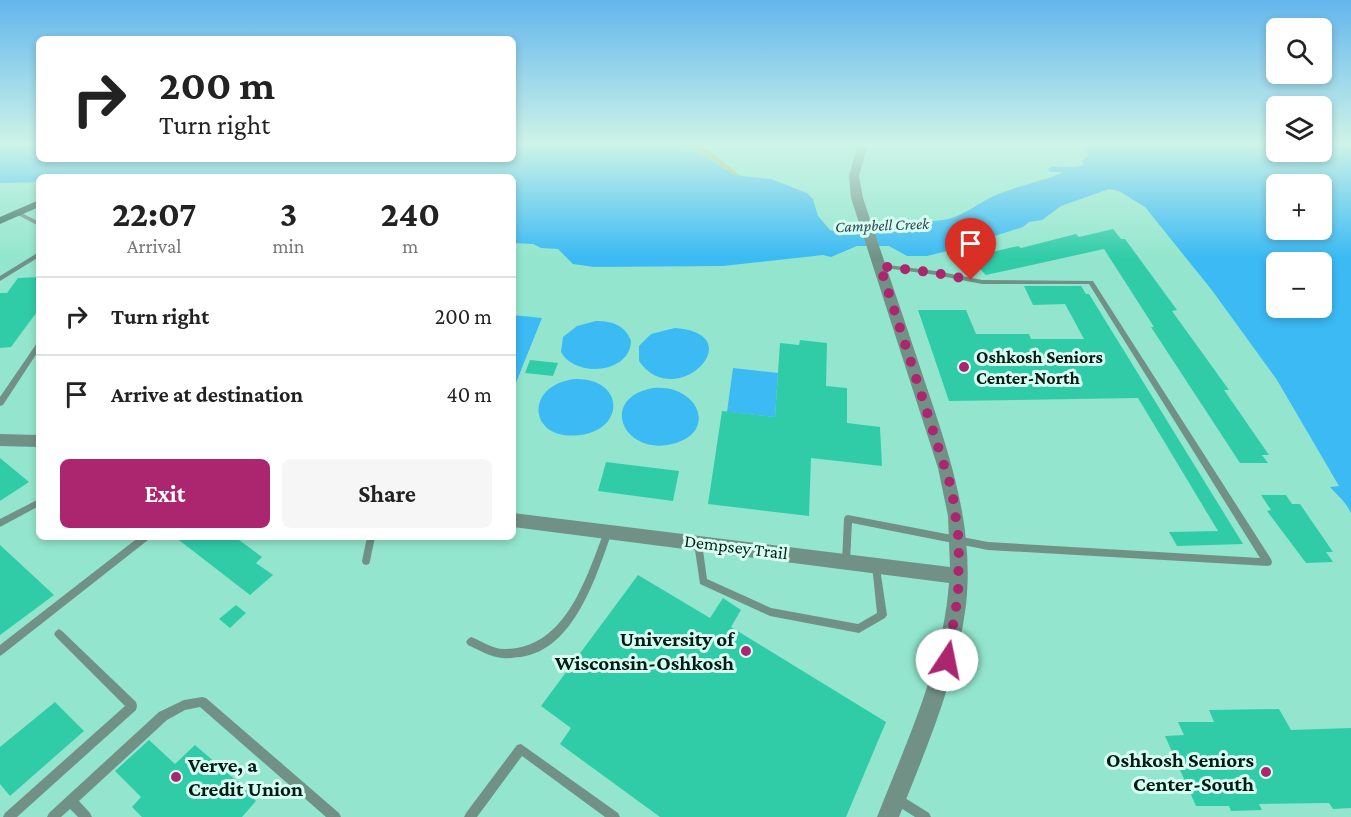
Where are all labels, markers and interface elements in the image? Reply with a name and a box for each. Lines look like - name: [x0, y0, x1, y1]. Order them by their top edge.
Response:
- map controls: [1266, 18, 1332, 318]
- button: search: [1266, 18, 1332, 84]
- icon: right: [60, 60, 138, 138]
- text: 200 m: [159, 61, 275, 108]
- button: layers: [1266, 96, 1332, 162]
- text: Turn right: [159, 110, 270, 140]
- button: +: [1266, 174, 1332, 240]
- text: 22:07: [112, 194, 197, 234]
- text: 3: [280, 194, 297, 234]
- text: 240: [380, 194, 440, 234]
- water label: Campbell Creek: [835, 215, 930, 236]
- pin: [945, 218, 996, 280]
- icon: arrive: [954, 227, 987, 260]
- text: Arrival: [127, 235, 181, 257]
- text: min: [272, 235, 305, 257]
- text: m: [402, 235, 418, 257]
- button: −: [1266, 252, 1332, 318]
- icon: right: [60, 300, 93, 333]
- text: Turn right: [111, 304, 209, 329]
- text: 200 m: [435, 304, 492, 329]
- place label: Oshkosh Seniors Center-North: [976, 347, 1103, 388]
- marker: Oshkosh Seniors Center-North: [957, 360, 971, 374]
- icon: arrive: [60, 378, 93, 411]
- text: Arrive at destination: [111, 382, 303, 407]
- text: 40 m: [447, 382, 492, 407]
- button: Exit: [60, 459, 270, 528]
- button: Share: [282, 459, 492, 528]
- street label: Dempsey Trail: [683, 531, 789, 563]
- place label: University of Wisconsin-Oshkosh: [554, 627, 735, 675]
- position arrow: [915, 628, 979, 692]
- marker: University of Wisconsin-Oshkosh: [739, 644, 753, 658]
- place label: Oshkosh Seniors Center-South: [1106, 748, 1254, 796]
- place label: Verve, a Credit Union: [187, 753, 303, 801]
- marker: Oshkosh Seniors Center-South: [1259, 765, 1273, 779]
- marker: Verve, a Credit Union: [169, 770, 183, 784]

